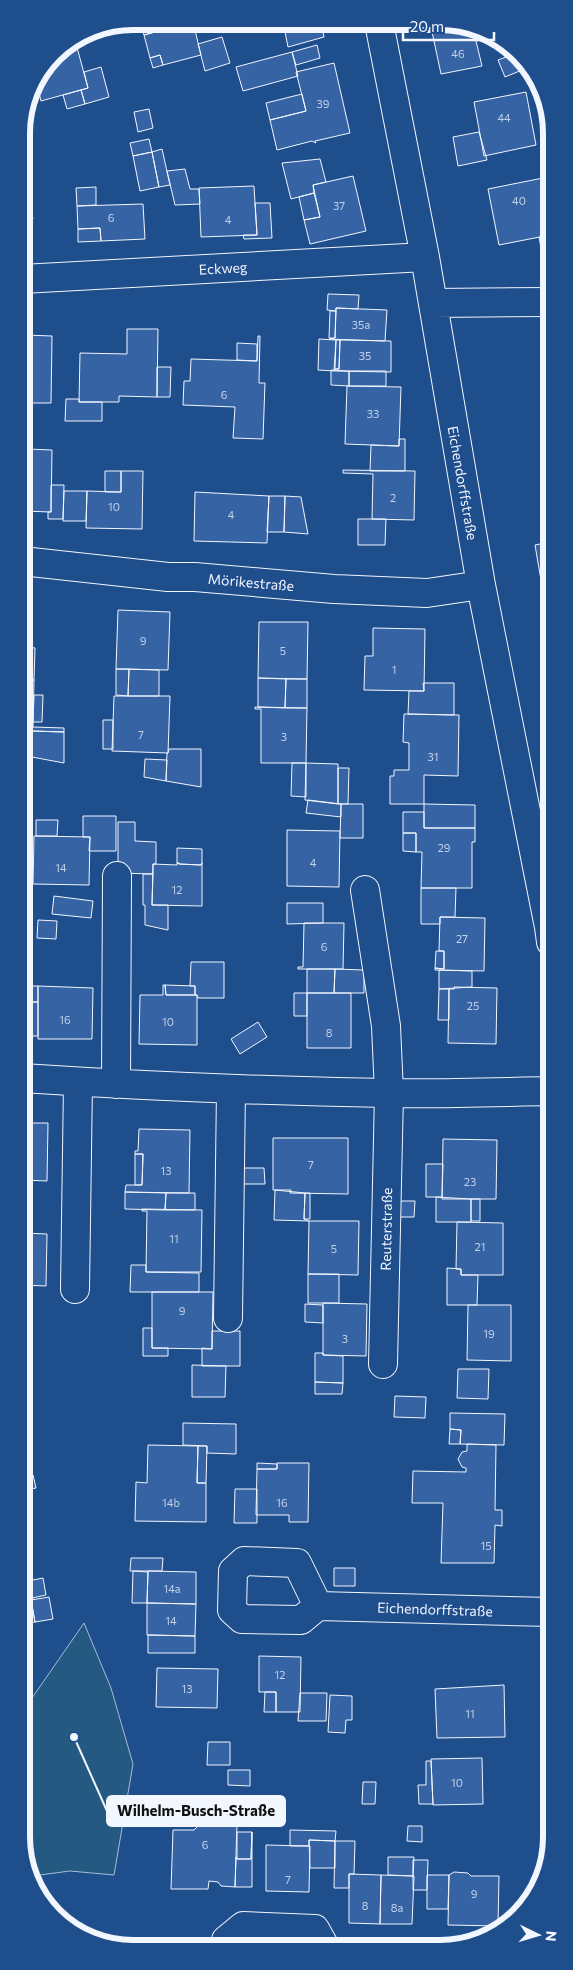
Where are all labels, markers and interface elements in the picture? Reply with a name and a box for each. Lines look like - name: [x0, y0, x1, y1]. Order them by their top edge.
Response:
- scale bar: [403, 10, 494, 42]
- text: 20 m: [410, 17, 444, 35]
- house number: 46: [451, 47, 465, 60]
- house number: 39: [317, 97, 330, 110]
- house number: 44: [497, 111, 511, 124]
- house number: 40: [512, 194, 526, 207]
- house number: 37: [333, 199, 345, 212]
- house number: 6: [108, 211, 115, 224]
- house number: 4: [225, 213, 232, 226]
- street label: Eckweg: [198, 258, 248, 278]
- house number: 35a: [352, 318, 370, 331]
- house number: 35: [359, 349, 371, 362]
- house number: 6: [221, 388, 228, 401]
- house number: 33: [367, 407, 379, 420]
- street label: Eichendorffstraße: [445, 425, 481, 541]
- house number: 2: [390, 491, 396, 504]
- house number: 10: [108, 500, 120, 513]
- house number: 4: [228, 508, 235, 521]
- street label: Mörikestraße: [207, 570, 295, 594]
- house number: 9: [140, 634, 147, 647]
- house number: 5: [280, 644, 286, 657]
- house number: 1: [392, 663, 396, 676]
- house number: 7: [138, 728, 144, 741]
- house number: 3: [281, 730, 287, 743]
- house number: 31: [428, 750, 438, 763]
- house number: 29: [438, 841, 451, 854]
- house number: 4: [310, 856, 317, 869]
- house number: 14: [55, 861, 67, 874]
- house number: 12: [172, 883, 182, 896]
- house number: 27: [456, 932, 468, 945]
- house number: 6: [321, 940, 328, 953]
- house number: 25: [467, 999, 479, 1012]
- house number: 16: [59, 1013, 71, 1026]
- house number: 10: [162, 1015, 174, 1028]
- house number: 8: [326, 1026, 333, 1039]
- house number: 7: [308, 1158, 314, 1171]
- house number: 13: [161, 1164, 171, 1177]
- house number: 23: [464, 1175, 476, 1188]
- street label: Reuterstraße: [377, 1187, 395, 1271]
- house number: 11: [169, 1232, 179, 1245]
- house number: 21: [475, 1240, 485, 1253]
- house number: 5: [331, 1242, 337, 1255]
- house number: 9: [179, 1304, 186, 1317]
- house number: 19: [483, 1327, 495, 1340]
- house number: 3: [342, 1332, 348, 1345]
- house number: 14b: [162, 1496, 180, 1509]
- house number: 16: [276, 1496, 288, 1509]
- house number: 15: [480, 1539, 492, 1552]
- house number: 14a: [163, 1582, 181, 1595]
- street label: Eichendorffstraße: [377, 1598, 493, 1620]
- house number: 14: [165, 1614, 177, 1627]
- house number: 12: [275, 1668, 285, 1681]
- house number: 13: [182, 1682, 192, 1695]
- house number: 11: [465, 1707, 475, 1720]
- house number: 10: [451, 1776, 463, 1789]
- callout: Wilhelm-Busch-Straße: [107, 1796, 285, 1826]
- text: Wilhelm-Busch-Straße: [117, 1801, 275, 1819]
- house number: 6: [202, 1838, 209, 1851]
- house number: 7: [285, 1873, 291, 1886]
- house number: 9: [471, 1887, 478, 1900]
- house number: 8: [362, 1899, 369, 1912]
- house number: 8a: [391, 1901, 403, 1914]
- north arrow: [513, 1910, 563, 1960]
- text: N: [543, 1930, 560, 1942]

